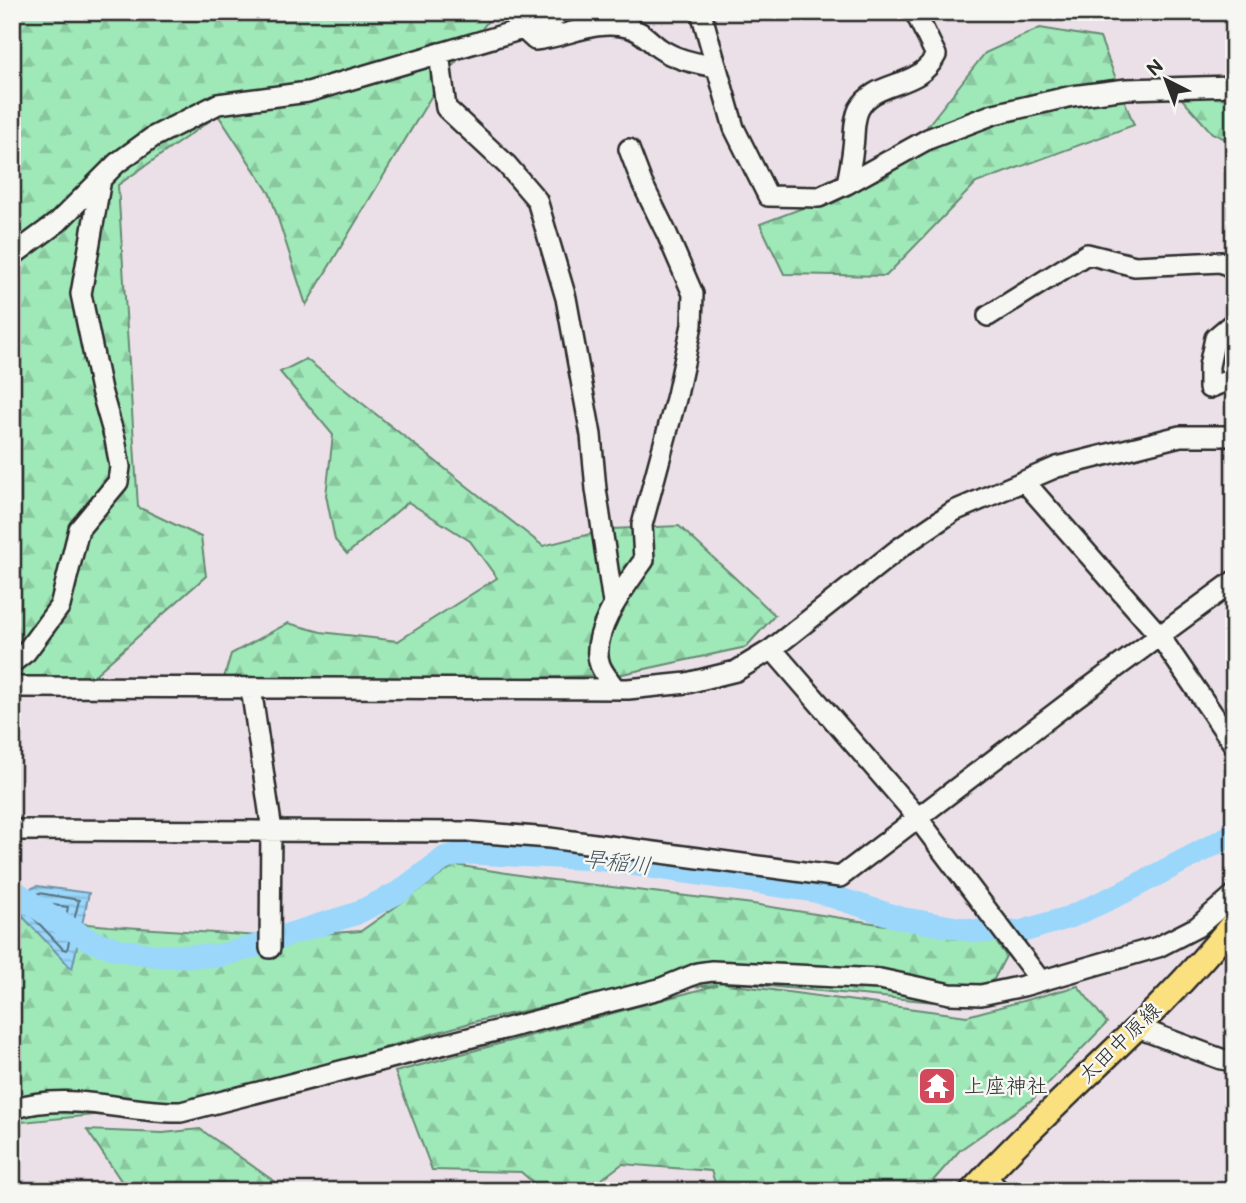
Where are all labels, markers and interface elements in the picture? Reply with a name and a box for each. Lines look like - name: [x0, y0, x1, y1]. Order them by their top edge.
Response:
- north arrow: [1130, 46, 1200, 116]
- text: N: [1143, 55, 1169, 82]
- water label: 早稲川: [581, 845, 653, 881]
- street label: 太田中原線: [1074, 998, 1166, 1088]
- temple icon: 上座神社: [916, 1065, 958, 1107]
- place label: 上座神社: [964, 1074, 1048, 1099]

